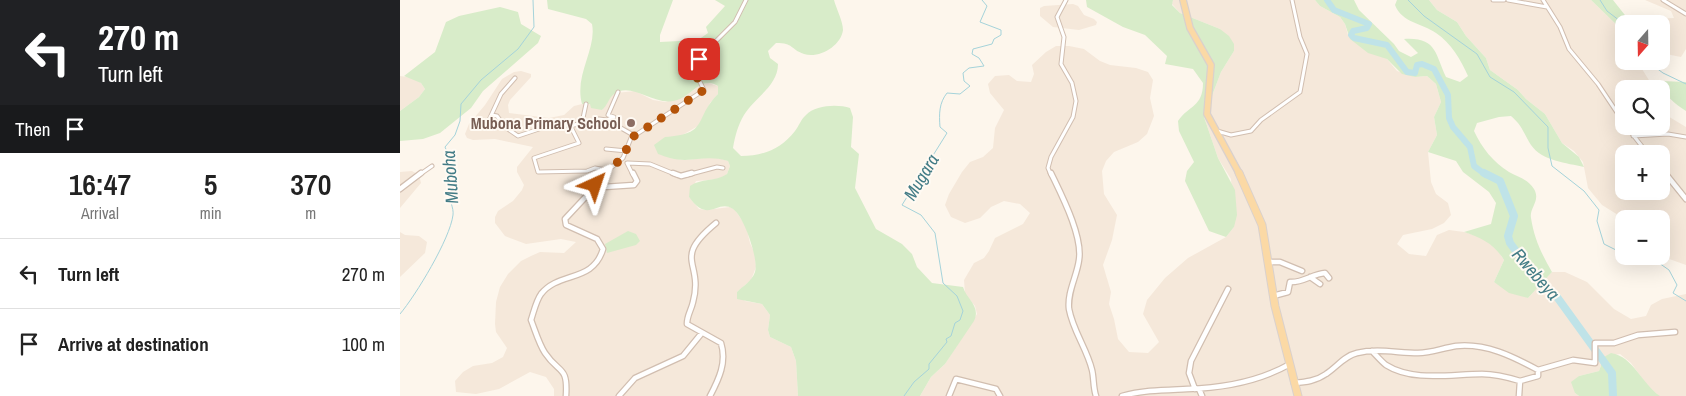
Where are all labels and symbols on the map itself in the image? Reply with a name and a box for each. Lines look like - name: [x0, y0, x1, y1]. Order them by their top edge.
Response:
- north arrow: [1615, 15, 1670, 70]
- pin: [678, 38, 720, 80]
- place label: Mubona Primary School: [471, 112, 621, 134]
- marker: Mubona Primary School: [625, 117, 637, 129]
- water label: Mugara: [897, 149, 945, 205]
- water label: Muboha: [436, 150, 464, 204]
- position arrow: [568, 158, 620, 210]
- water label: Rwebeya: [1506, 243, 1566, 305]

